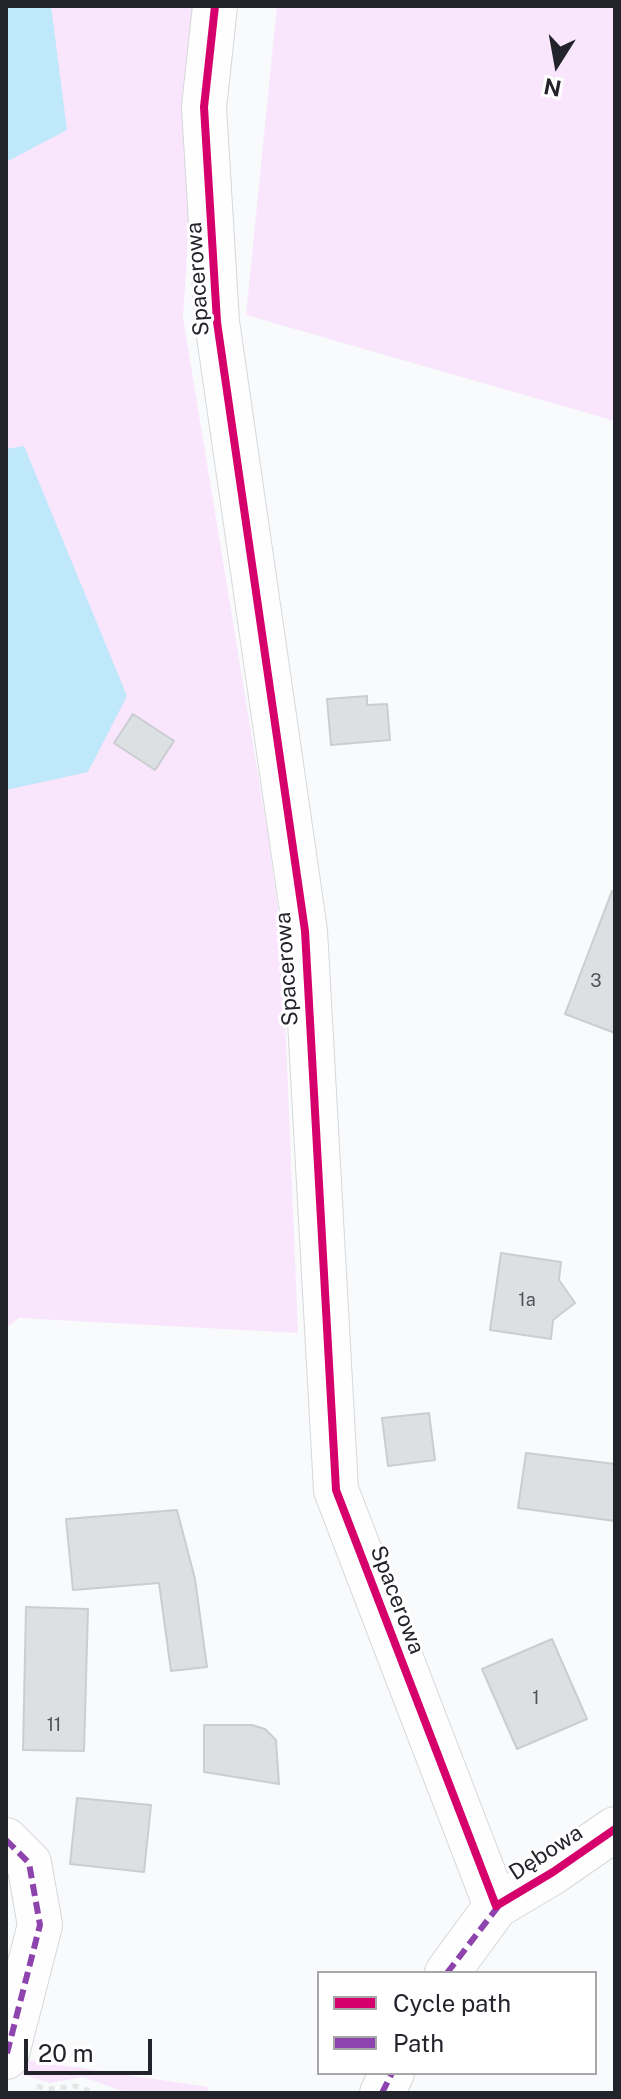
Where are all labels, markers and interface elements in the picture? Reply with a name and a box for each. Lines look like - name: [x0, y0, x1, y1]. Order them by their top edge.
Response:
- north arrow: [517, 24, 597, 104]
- text: N: [541, 73, 563, 102]
- street label: Spacerowa: [181, 221, 215, 337]
- street label: Spacerowa: [270, 911, 304, 1027]
- house number: 3: [590, 970, 602, 992]
- house number: 1a: [518, 1289, 536, 1311]
- street label: Spacerowa: [364, 1542, 430, 1658]
- house number: 1: [532, 1687, 540, 1709]
- house number: 11: [47, 1714, 61, 1736]
- street label: Dębowa: [504, 1820, 588, 1886]
- legend: [317, 1971, 597, 2075]
- text: Cycle path: [393, 1989, 511, 2017]
- scale bar: [28, 2023, 156, 2073]
- text: Path: [393, 2029, 444, 2057]
- text: 20 m: [38, 2039, 94, 2067]

